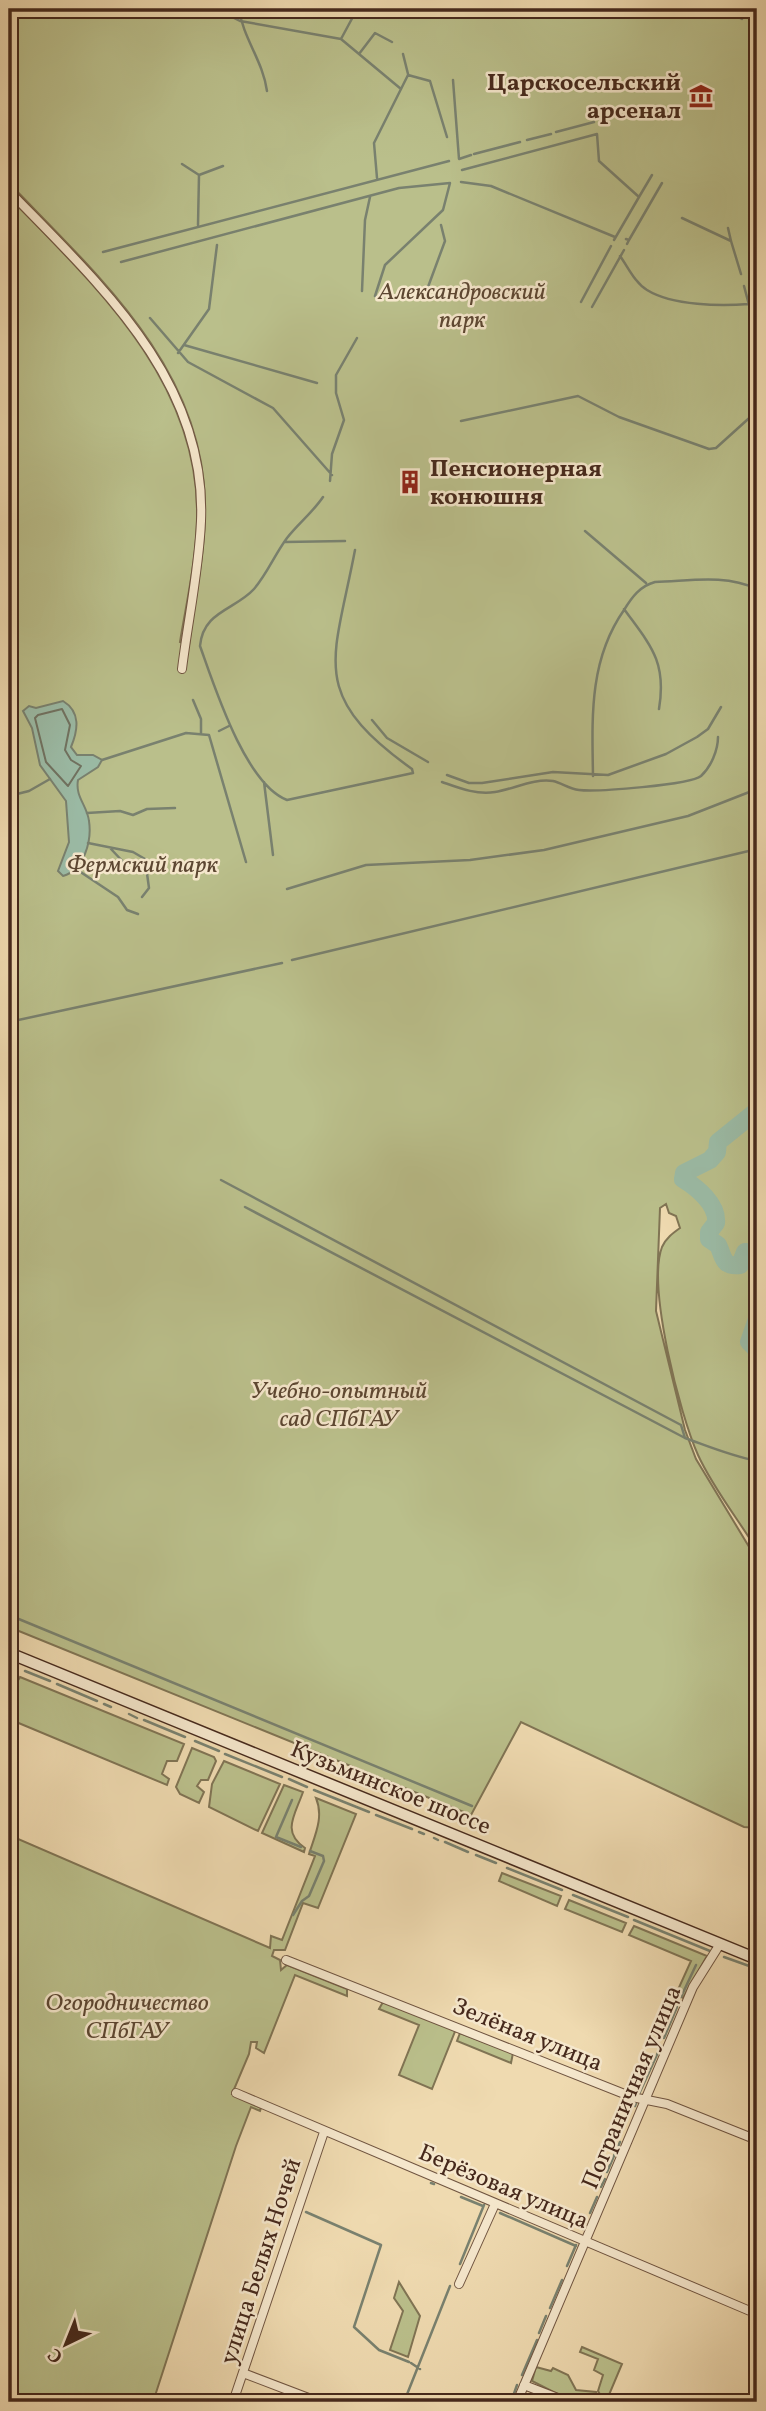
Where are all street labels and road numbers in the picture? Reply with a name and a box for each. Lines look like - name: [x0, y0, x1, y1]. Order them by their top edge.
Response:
- street label: Кузьминское шоссе: [285, 1733, 496, 1845]
- street label: Пограничная улица: [574, 1980, 691, 2195]
- street label: Зелёная улица: [447, 1990, 608, 2081]
- street label: Берёзовая улица: [413, 2137, 594, 2239]
- street label: улица Белых Ночей: [213, 2154, 311, 2369]

